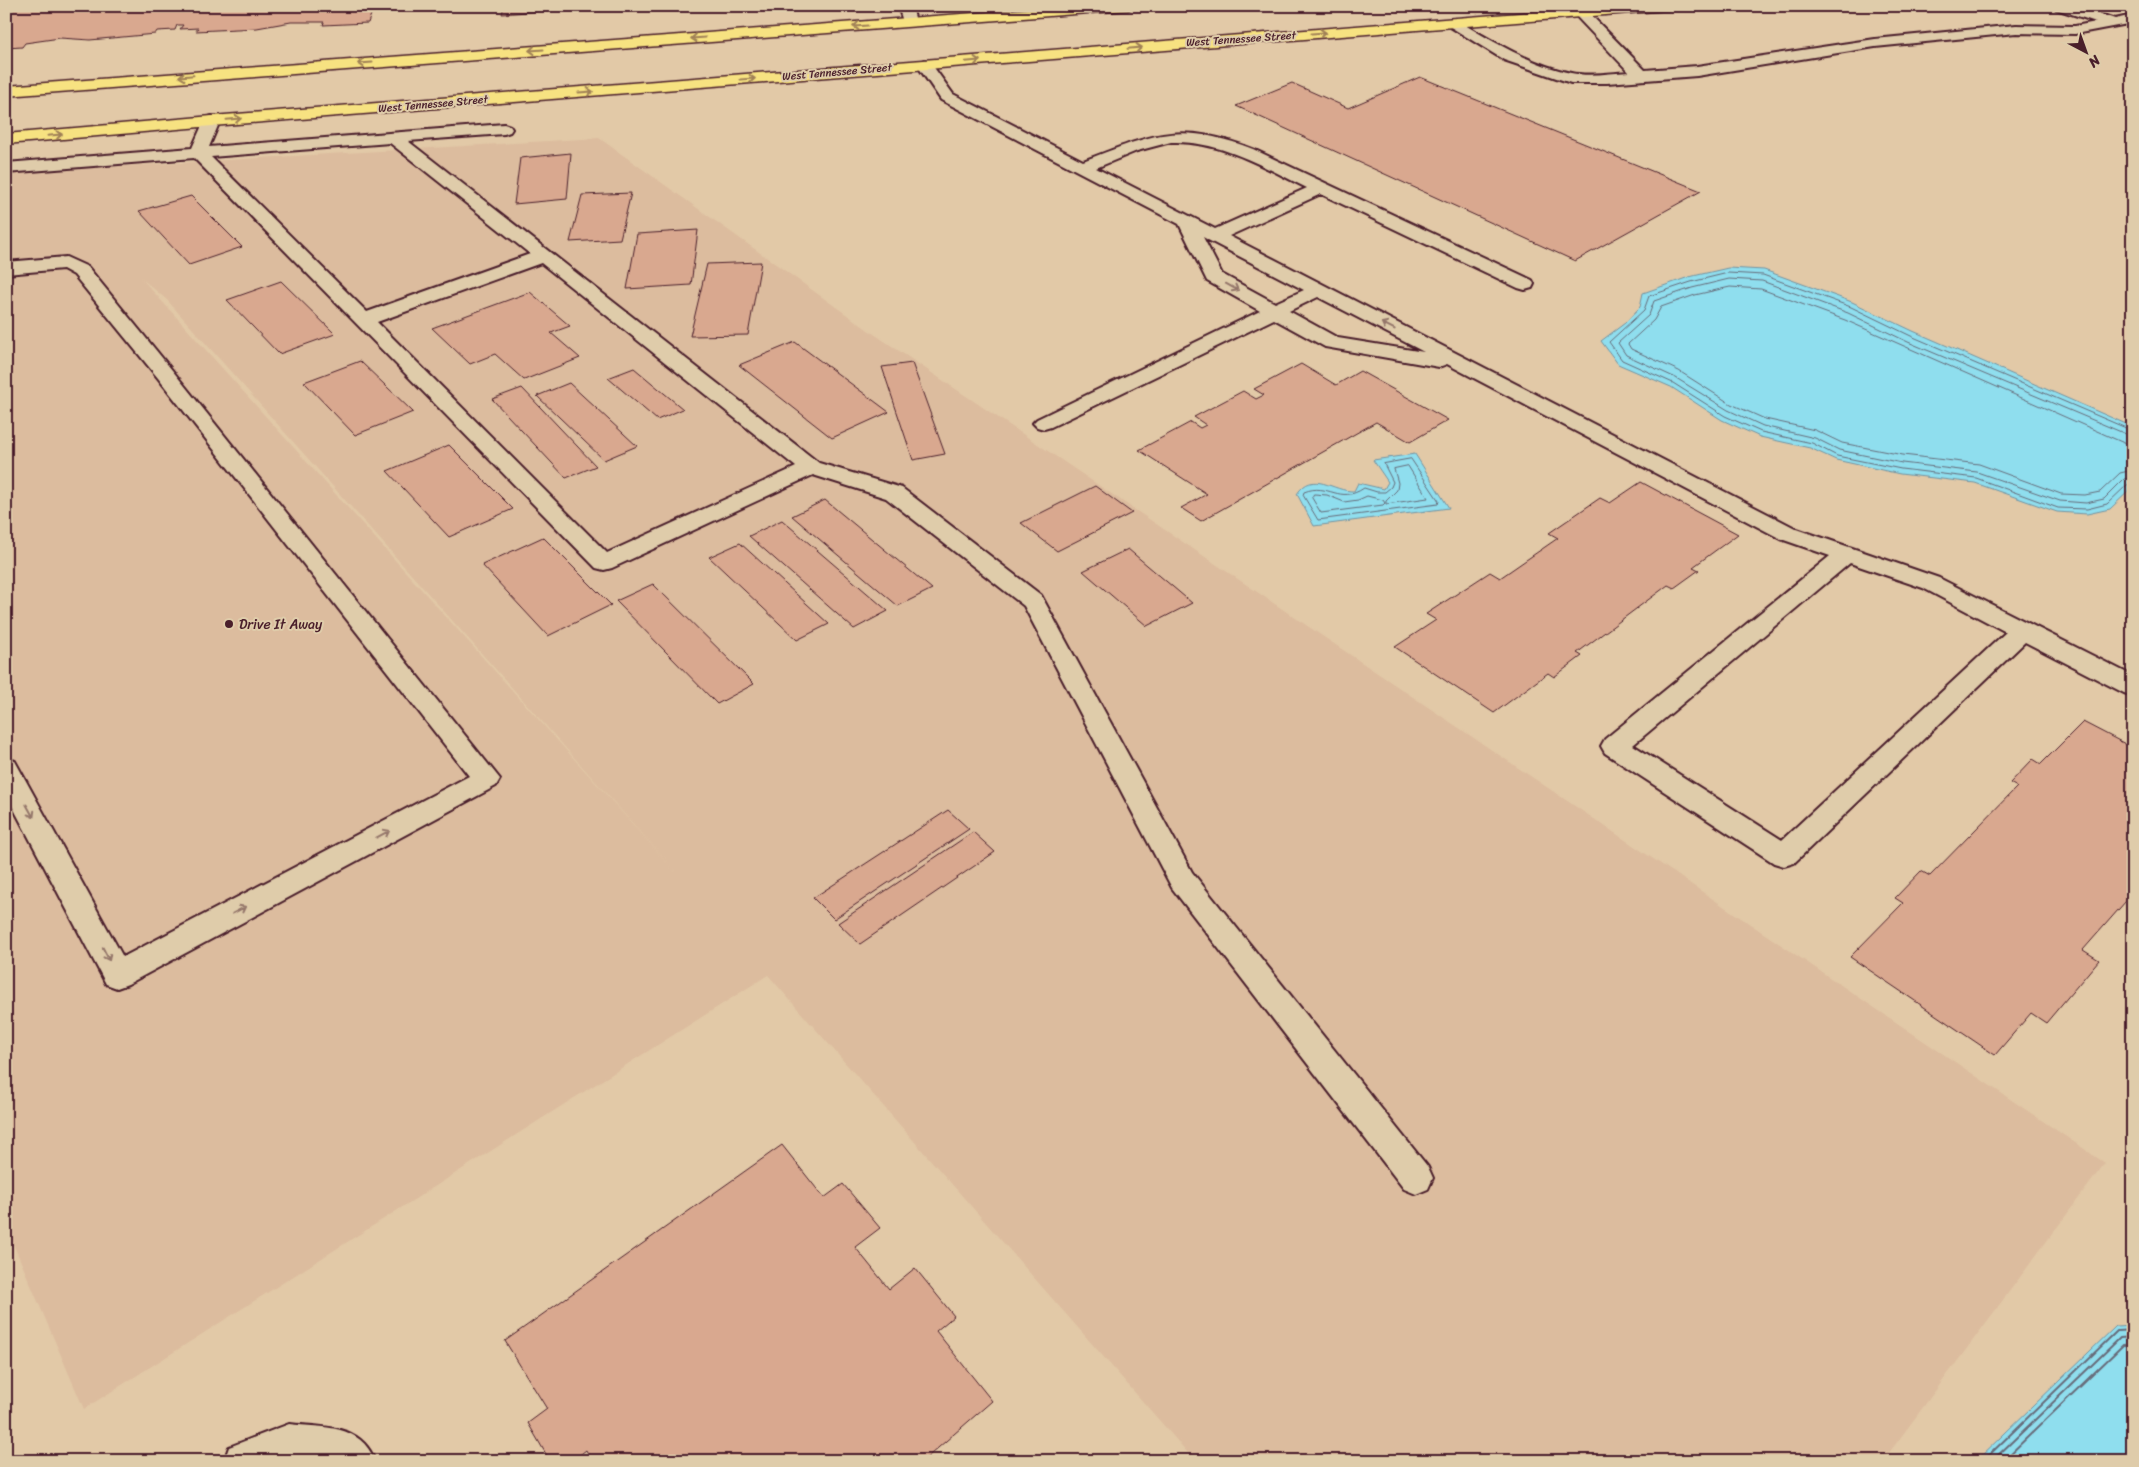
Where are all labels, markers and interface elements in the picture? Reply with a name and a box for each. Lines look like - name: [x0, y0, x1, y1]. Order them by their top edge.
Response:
- one-way arrow: [852, 21, 868, 30]
- street label: West Tennessee Street: [1186, 26, 1297, 52]
- one-way arrow: [1311, 28, 1327, 38]
- north arrow: [2062, 28, 2112, 78]
- one-way arrow: [690, 33, 706, 43]
- one-way arrow: [1127, 43, 1143, 52]
- one-way arrow: [528, 45, 544, 55]
- text: N: [2082, 48, 2107, 74]
- one-way arrow: [965, 56, 981, 66]
- one-way arrow: [357, 58, 373, 67]
- street label: West Tennessee Street: [781, 58, 893, 86]
- one-way arrow: [178, 72, 194, 81]
- one-way arrow: [740, 74, 756, 84]
- one-way arrow: [578, 87, 594, 96]
- street label: West Tennessee Street: [377, 90, 489, 118]
- one-way arrow: [226, 115, 242, 124]
- one-way arrow: [47, 130, 63, 140]
- one-way arrow: [1225, 283, 1239, 293]
- one-way arrow: [1381, 321, 1396, 330]
- place label: Drive It Away: [239, 612, 323, 637]
- marker: Drive It Away: [223, 618, 235, 630]
- one-way arrow: [25, 803, 35, 817]
- one-way arrow: [375, 829, 390, 839]
- one-way arrow: [232, 905, 247, 915]
- one-way arrow: [102, 946, 111, 961]

